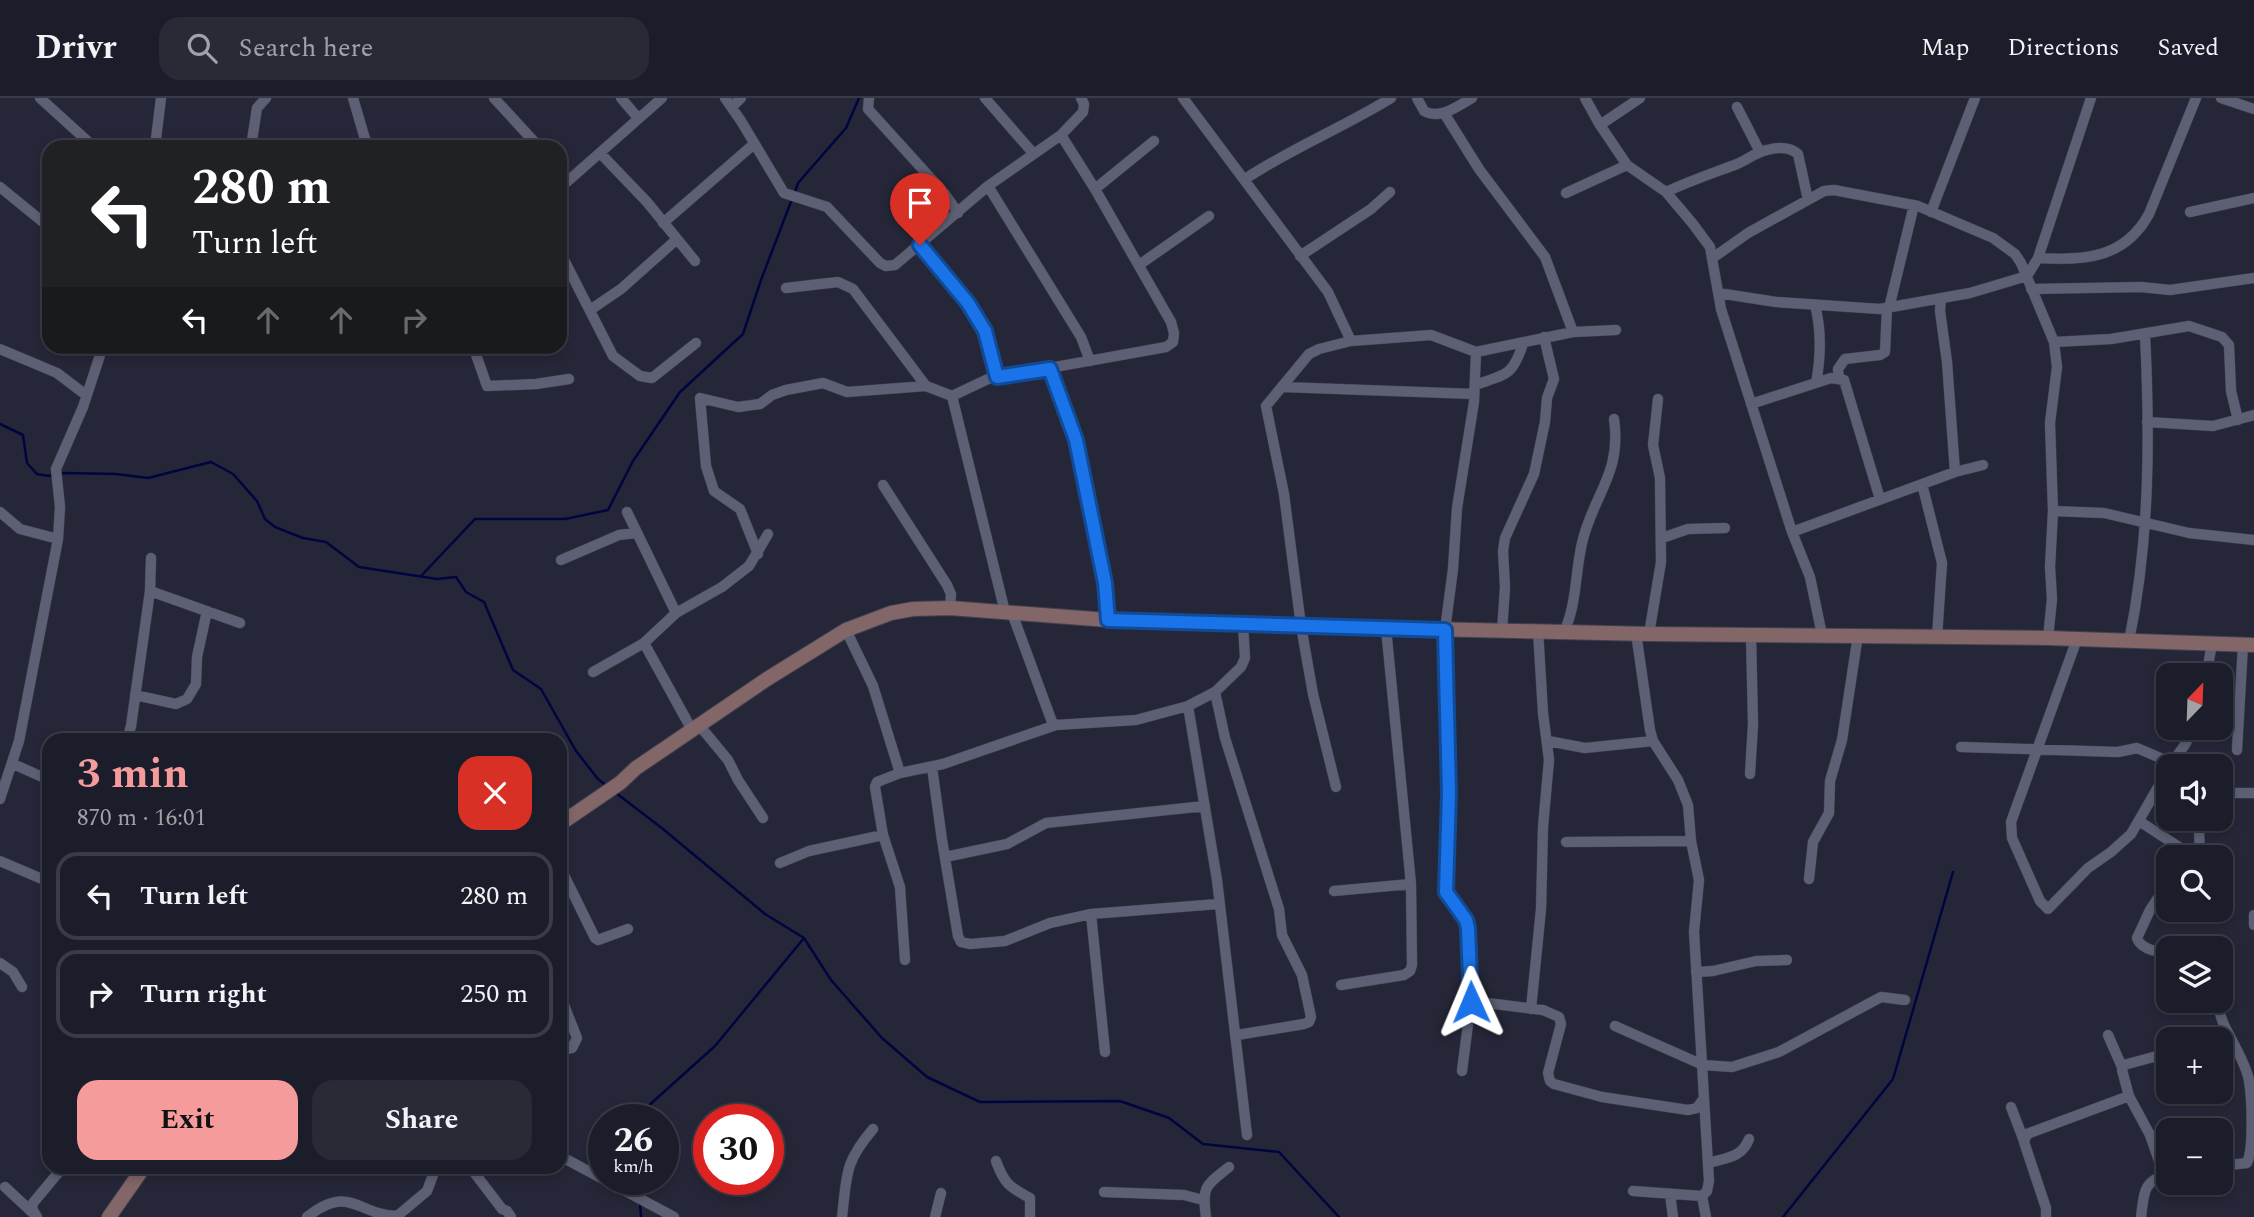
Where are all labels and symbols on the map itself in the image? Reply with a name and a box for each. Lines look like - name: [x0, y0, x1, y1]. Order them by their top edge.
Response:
- pin: [890, 173, 950, 245]
- north arrow: [2156, 663, 2233, 740]
- position arrow: [1434, 965, 1508, 1039]
- speed limit sign: 30: [693, 1104, 784, 1195]

